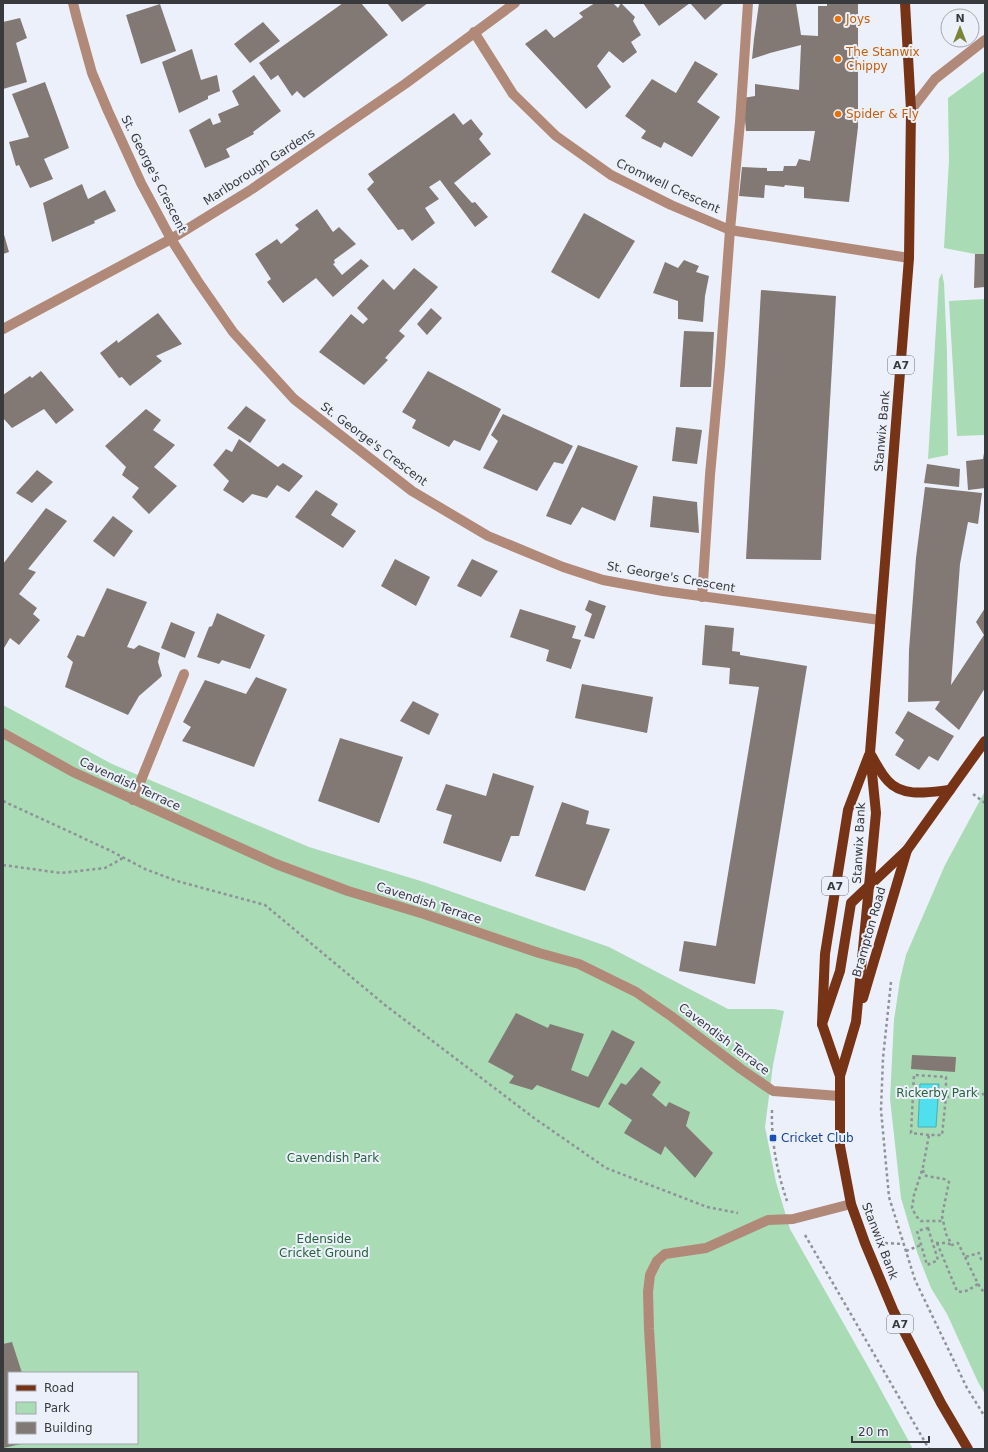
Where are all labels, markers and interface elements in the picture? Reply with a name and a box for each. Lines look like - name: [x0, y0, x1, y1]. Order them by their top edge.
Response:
- north arrow: [940, 8, 980, 48]
- place label: Joys: [845, 12, 870, 26]
- text: N: [955, 12, 965, 25]
- marker: Joys: [833, 14, 843, 24]
- place label: The Stanwix Chippy: [845, 45, 920, 73]
- marker: The Stanwix Chippy: [833, 54, 843, 64]
- place label: Spider & Fly: [846, 107, 919, 121]
- marker: Spider & Fly: [833, 109, 843, 119]
- street label: St. George's Crescent: [118, 113, 190, 235]
- street label: Marlborough Gardens: [201, 126, 317, 208]
- street label: Cromwell Crescent: [614, 156, 722, 216]
- road number: A7: [888, 356, 914, 374]
- street label: Stanwix Bank: [871, 390, 893, 472]
- street label: St. George's Crescent: [318, 399, 430, 489]
- street label: St. George's Crescent: [606, 559, 737, 595]
- street label: Cavendish Terrace: [77, 754, 183, 814]
- street label: Stanwix Bank: [850, 802, 868, 884]
- road number: A7: [822, 877, 848, 895]
- street label: Cavendish Terrace: [374, 879, 484, 927]
- street label: Brampton Road: [849, 885, 889, 979]
- street label: Cavendish Terrace: [676, 1000, 772, 1078]
- park label: Rickerby Park: [896, 1086, 978, 1100]
- place label: Cricket Club: [781, 1131, 854, 1145]
- marker: Cricket Club: [768, 1133, 778, 1143]
- park label: Cavendish Park: [287, 1151, 379, 1165]
- street label: Stanwix Bank: [859, 1200, 901, 1282]
- park label: Edenside Cricket Ground: [279, 1232, 369, 1260]
- road number: A7: [887, 1315, 913, 1333]
- legend: [8, 1372, 138, 1444]
- text: Road: [44, 1381, 74, 1395]
- text: Park: [44, 1401, 70, 1415]
- scale bar: [852, 1418, 929, 1444]
- text: Building: [44, 1421, 93, 1435]
- text: 20 m: [858, 1425, 889, 1439]

